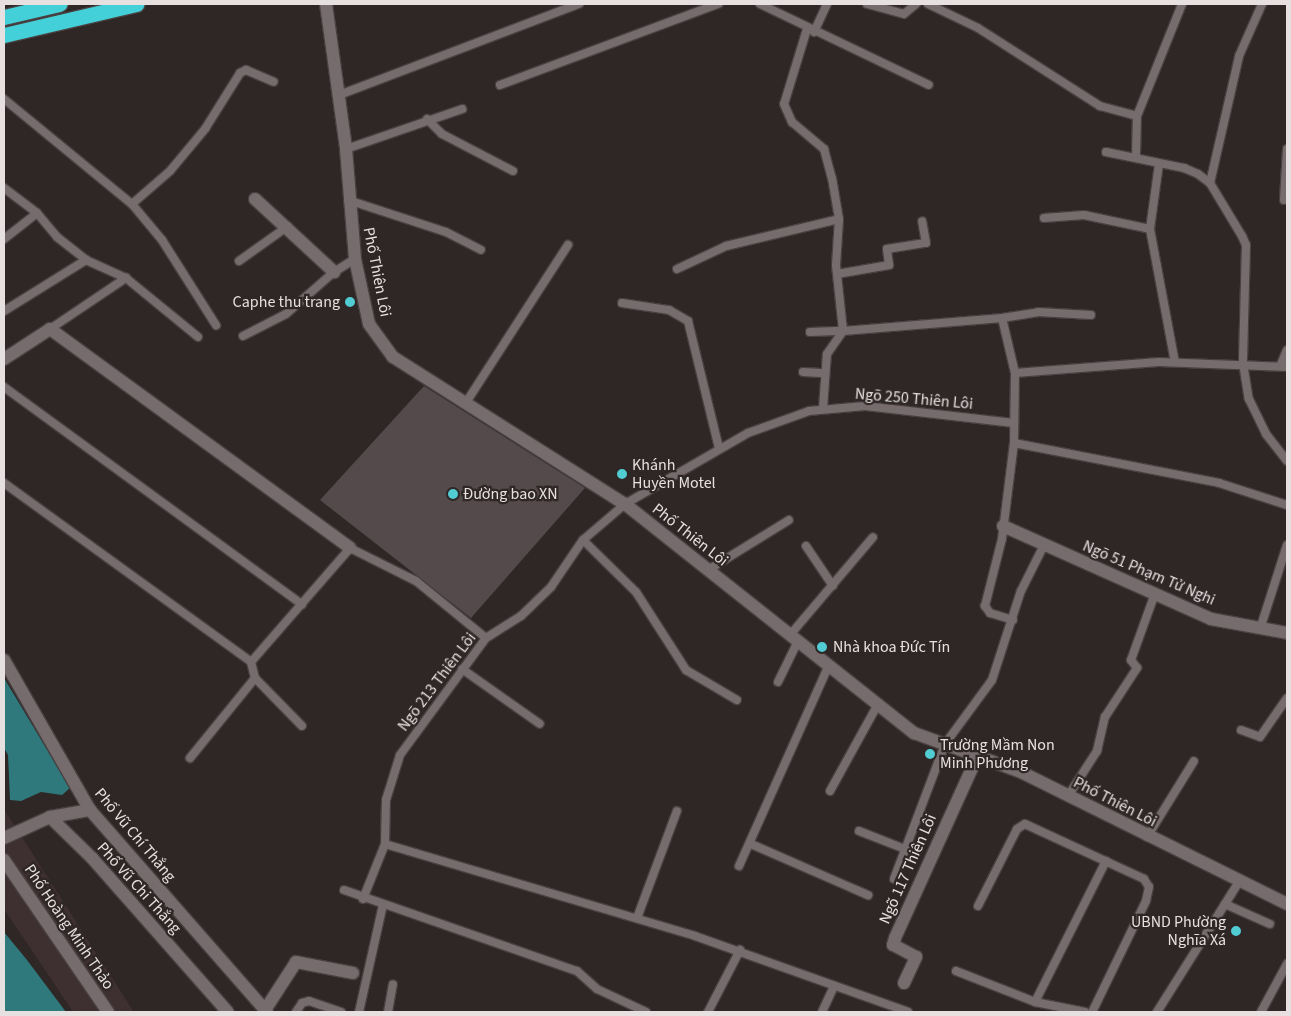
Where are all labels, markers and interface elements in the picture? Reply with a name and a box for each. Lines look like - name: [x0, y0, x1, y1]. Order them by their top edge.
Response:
- street label: Phố Thiên Lôi: [359, 226, 395, 318]
- place label: Caphe thu trang: [233, 292, 340, 312]
- marker: Caphe thu trang: [344, 296, 356, 308]
- street label: Ngõ 250 Thiên Lôi: [854, 384, 974, 414]
- place label: Khánh Huyền Motel: [632, 455, 716, 493]
- marker: Khánh Huyền Motel: [616, 468, 628, 480]
- place label: Đường bao XN: [463, 484, 558, 504]
- marker: Đường bao XN: [447, 488, 459, 500]
- street label: Phố Thiên Lôi: [648, 499, 732, 571]
- street label: Ngõ 51 Phạm Tử Nghi: [1080, 536, 1218, 610]
- street label: Ngõ 213 Thiên Lôi: [394, 629, 480, 735]
- place label: Nhà khoa Đức Tín: [833, 637, 950, 657]
- marker: Nhà khoa Đức Tín: [815, 640, 829, 654]
- place label: Trường Mầm Non Minh Phương: [940, 735, 1055, 773]
- marker: Trường Mầm Non Minh Phương: [924, 748, 936, 760]
- street label: Phố Thiên Lôi: [1070, 773, 1160, 831]
- street label: Phố Vũ Chí Thắng: [90, 784, 180, 886]
- street label: Ngõ 117 Thiên Lôi: [875, 811, 941, 927]
- street label: Phố Vũ Chi Thắng: [93, 838, 185, 938]
- street label: Phố Hoàng Minh Thảo: [20, 861, 118, 993]
- place label: UBND Phường Nghĩa Xá: [1131, 912, 1226, 950]
- marker: UBND Phường Nghĩa Xá: [1230, 925, 1242, 937]

